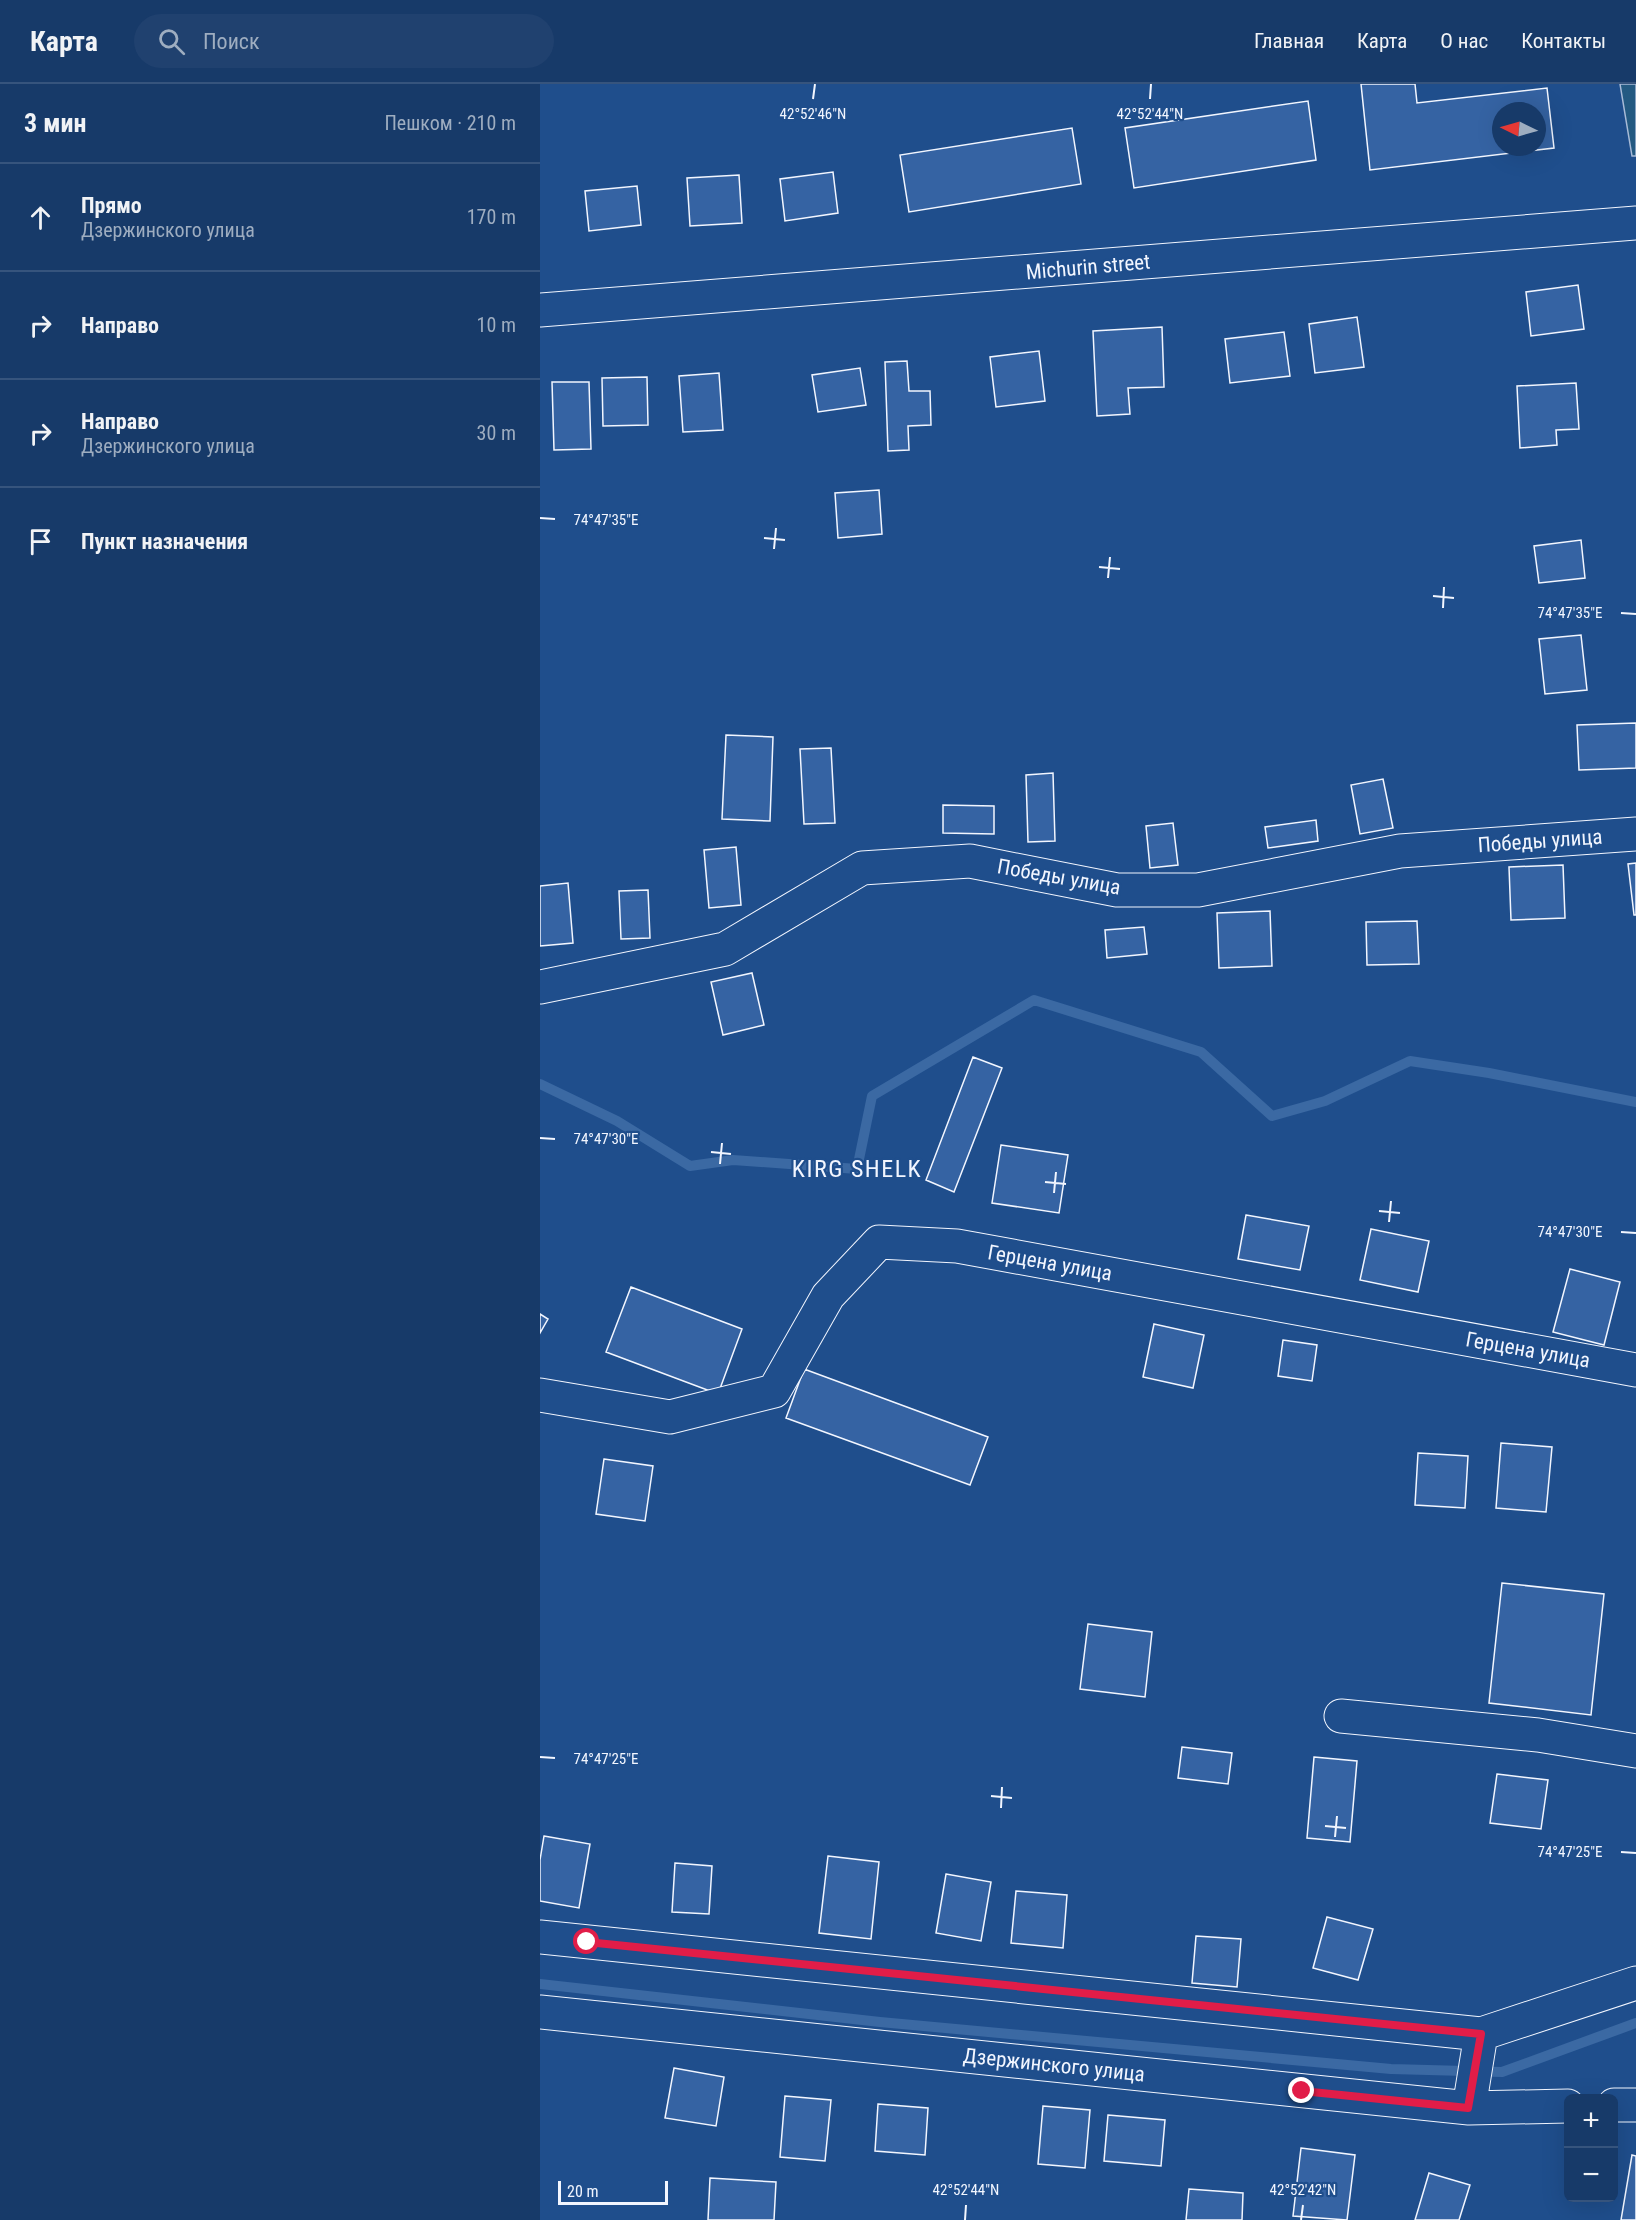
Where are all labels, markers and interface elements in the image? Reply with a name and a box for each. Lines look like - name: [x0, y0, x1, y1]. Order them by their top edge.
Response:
- search box: [134, 14, 554, 68]
- text: Карта: [30, 25, 98, 58]
- icon: search: [155, 25, 188, 58]
- text: Поиск: [203, 29, 260, 54]
- text: Главная: [1254, 29, 1324, 53]
- text: Карта: [1357, 29, 1407, 53]
- text: О нас: [1440, 29, 1488, 53]
- text: Контакты: [1521, 29, 1606, 53]
- north arrow: [1492, 102, 1546, 156]
- text: 42°52'46"N: [780, 105, 846, 123]
- text: 42°52'44"N: [1117, 105, 1183, 123]
- text: 3 мин: [24, 108, 86, 138]
- text: Пешком · 210 m: [384, 111, 516, 135]
- text: Прямо: [81, 193, 142, 218]
- icon: ahead: [24, 201, 57, 234]
- text: 170 m: [467, 205, 516, 229]
- text: Дзержинского улица: [81, 218, 255, 242]
- street label: Michurin street: [1025, 250, 1151, 284]
- icon: right: [24, 309, 57, 342]
- text: Направо: [81, 313, 159, 338]
- text: 10 m: [477, 313, 516, 337]
- text: Направо: [81, 409, 159, 434]
- icon: right: [24, 417, 57, 450]
- text: 30 m: [477, 421, 516, 445]
- text: Дзержинского улица: [81, 434, 255, 458]
- text: 74°47'35"E: [574, 511, 638, 529]
- icon: arrive: [24, 525, 57, 558]
- text: Пункт назначения: [81, 529, 248, 554]
- text: 74°47'35"E: [1538, 604, 1602, 622]
- street label: Победы улица: [1477, 825, 1603, 857]
- street label: Победы улица: [995, 854, 1123, 900]
- text: 74°47'30"E: [574, 1130, 638, 1148]
- district label: KIRG SHELK: [792, 1155, 922, 1183]
- text: 74°47'30"E: [1538, 1223, 1602, 1241]
- street label: Герцена улица: [986, 1240, 1114, 1286]
- street label: Герцена улица: [1464, 1327, 1592, 1373]
- text: 74°47'25"E: [574, 1750, 638, 1768]
- text: 74°47'25"E: [1538, 1843, 1602, 1861]
- route start: [573, 1928, 599, 1954]
- street label: Дзержинского улица: [962, 2044, 1146, 2086]
- route end: [1288, 2077, 1314, 2103]
- map controls: [1564, 2094, 1618, 2202]
- button: +: [1564, 2094, 1618, 2148]
- button: −: [1564, 2148, 1618, 2202]
- scale bar: [558, 2178, 668, 2206]
- text: 42°52'44"N: [933, 2181, 999, 2199]
- text: 42°52'42"N: [1270, 2181, 1336, 2199]
- text: 20 m: [567, 2182, 599, 2201]

